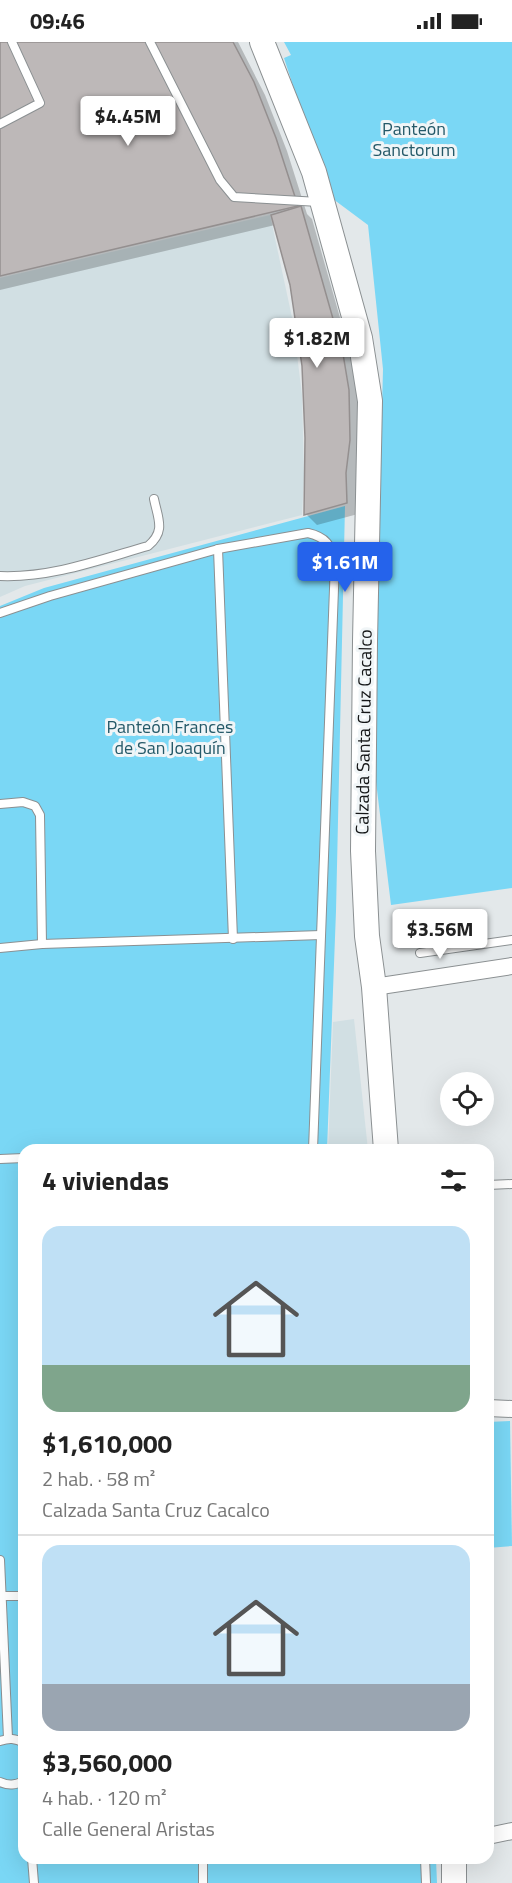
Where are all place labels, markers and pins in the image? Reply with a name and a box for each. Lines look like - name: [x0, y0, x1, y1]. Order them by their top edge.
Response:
- pin: $4.45M: [79, 96, 177, 147]
- pin: $1.82M: [268, 318, 366, 369]
- pin: $1.61M: [296, 542, 394, 593]
- pin: $3.56M: [391, 909, 489, 960]

